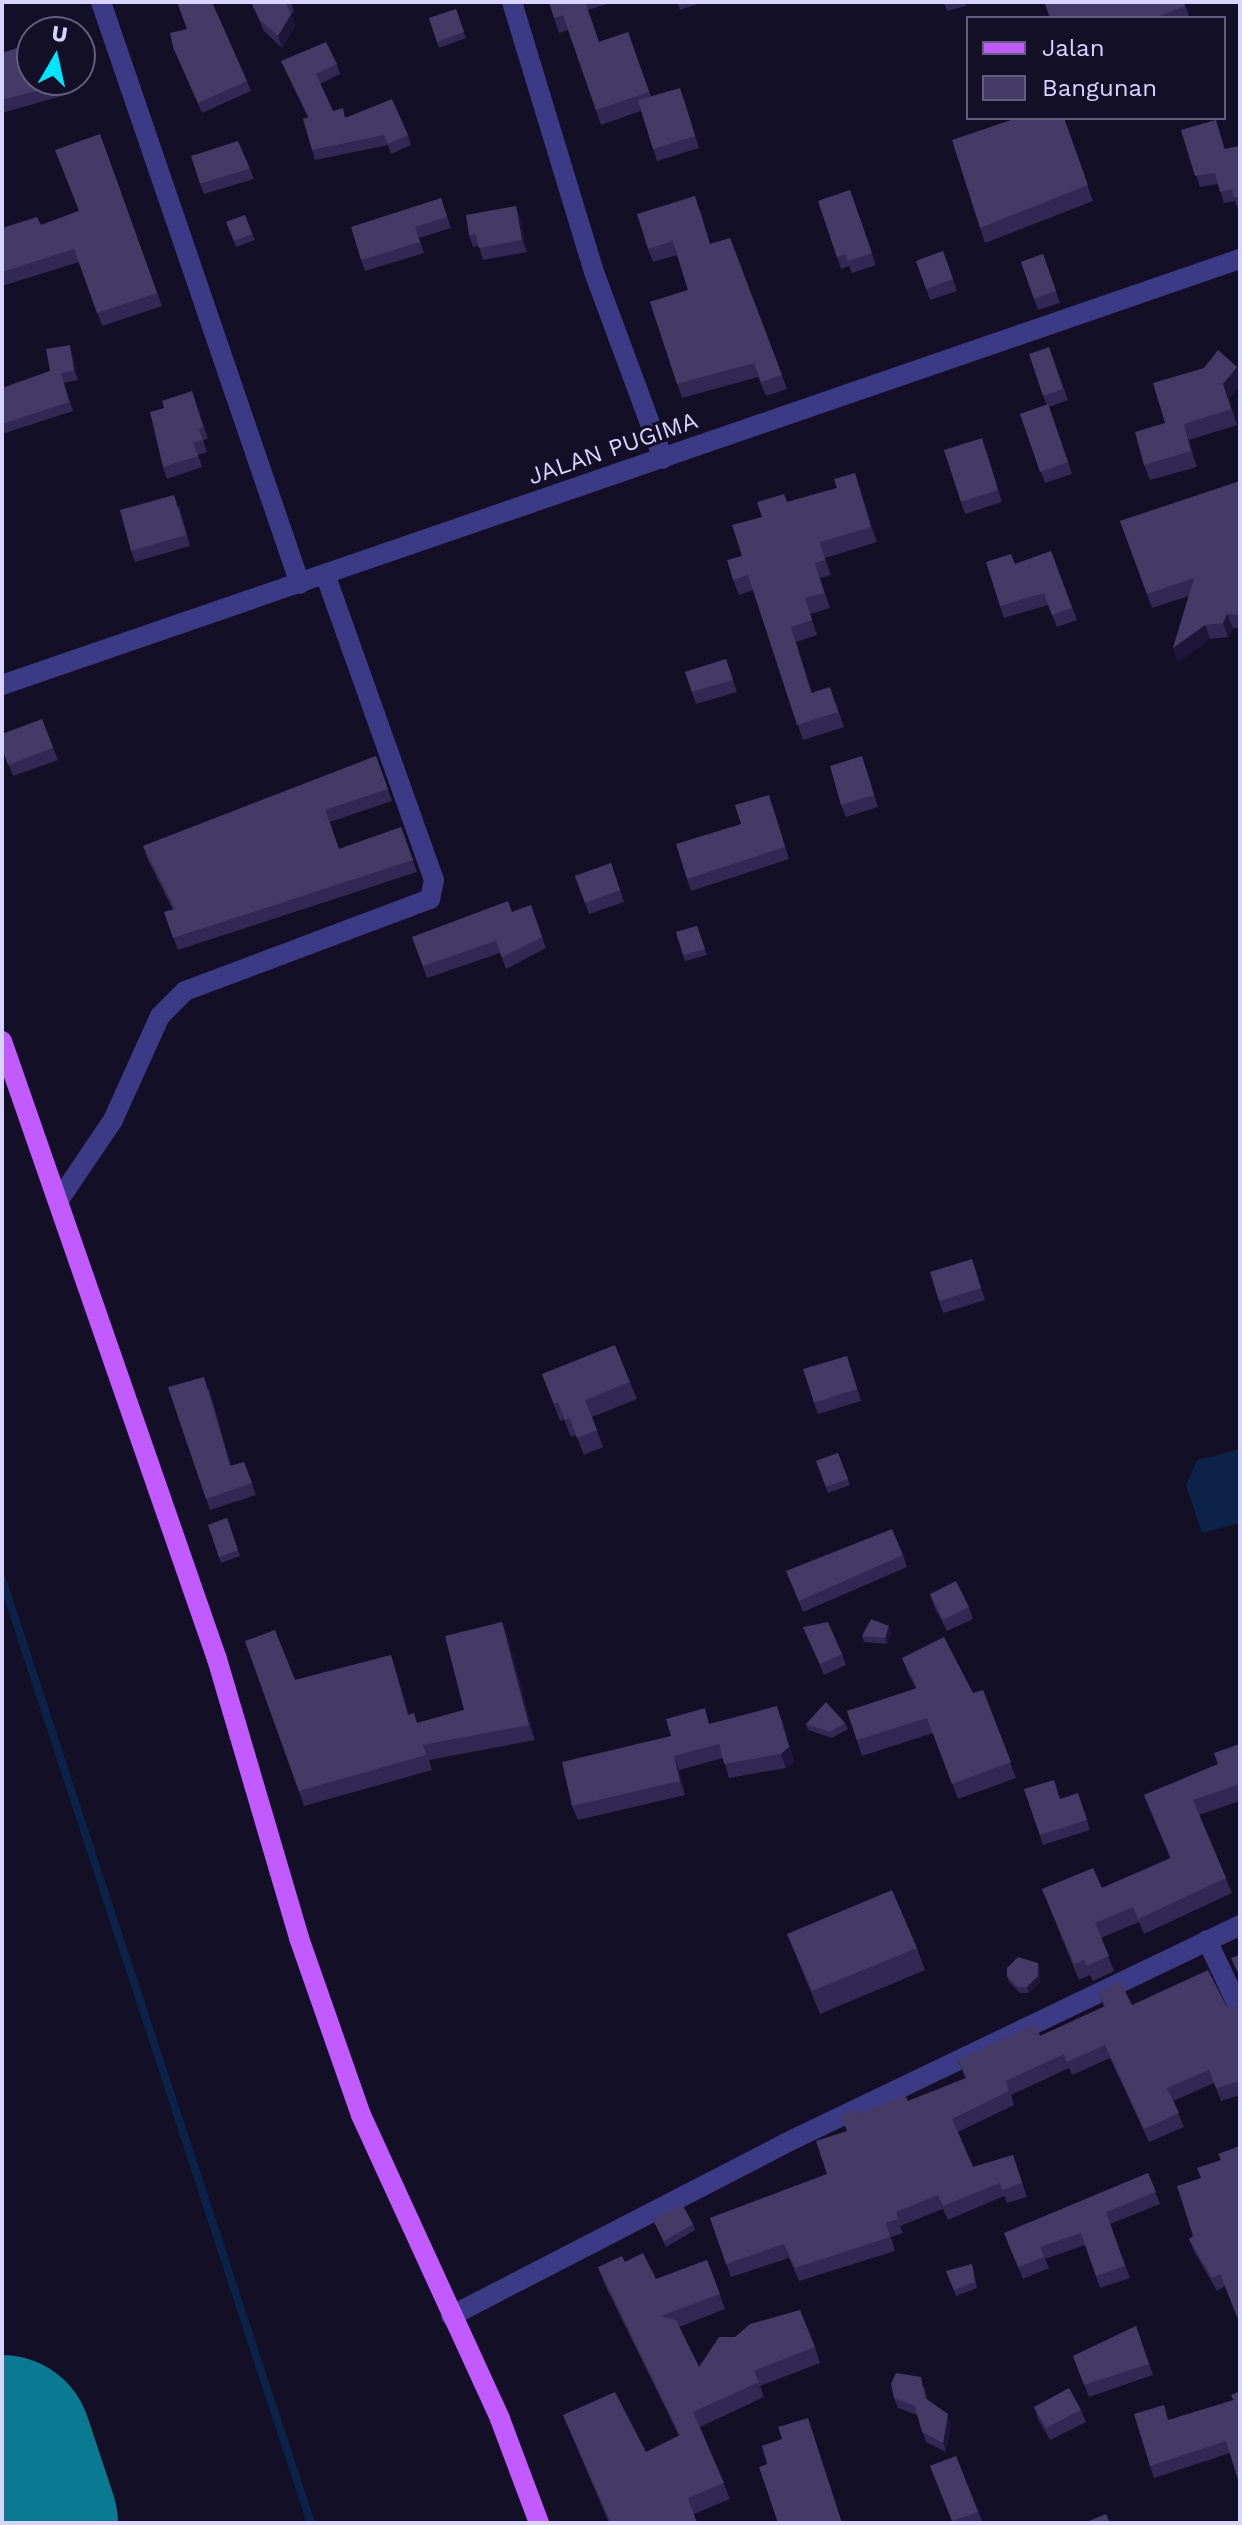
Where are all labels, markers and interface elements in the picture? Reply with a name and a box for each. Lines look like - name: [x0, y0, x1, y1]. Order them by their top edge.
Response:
- north arrow: [16, 16, 96, 96]
- legend: [966, 16, 1226, 120]
- text: U: [50, 20, 69, 47]
- text: Jalan: [1042, 34, 1105, 62]
- text: Bangunan: [1042, 74, 1157, 102]
- street label: JALAN PUGIMA: [524, 407, 702, 491]

